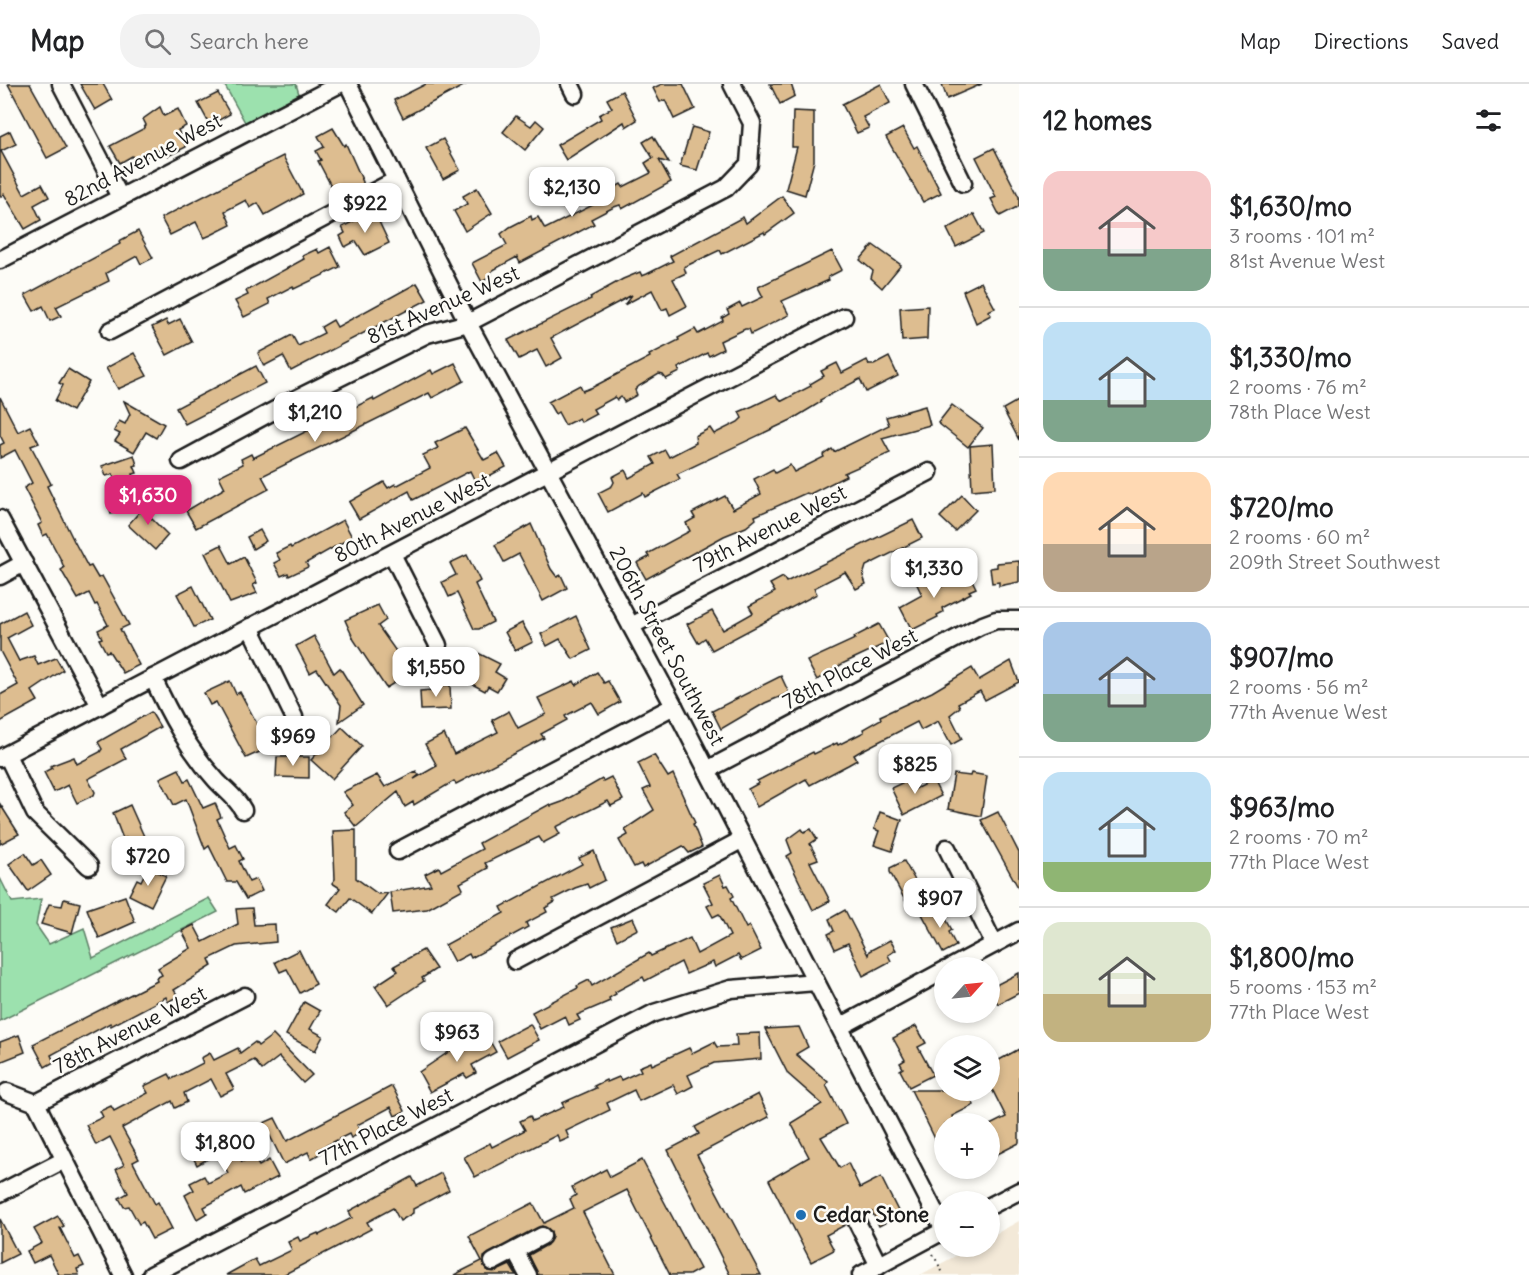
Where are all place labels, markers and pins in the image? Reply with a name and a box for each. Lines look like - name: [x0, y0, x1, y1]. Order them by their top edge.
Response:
- pin: $2,130: [523, 167, 621, 218]
- pin: $922: [329, 183, 401, 234]
- pin: $1,210: [266, 392, 364, 443]
- pin: $1,630: [99, 475, 197, 526]
- pin: $1,330: [885, 548, 983, 599]
- pin: $1,550: [387, 647, 485, 698]
- pin: $969: [257, 716, 329, 767]
- pin: $825: [879, 744, 951, 795]
- pin: $720: [112, 836, 184, 887]
- pin: $907: [904, 878, 976, 929]
- pin: $963: [421, 1012, 493, 1063]
- pin: $1,800: [176, 1122, 274, 1173]
- place label: Cedar Stone: [813, 1201, 929, 1228]
- marker: Cedar Stone: [794, 1208, 808, 1222]

